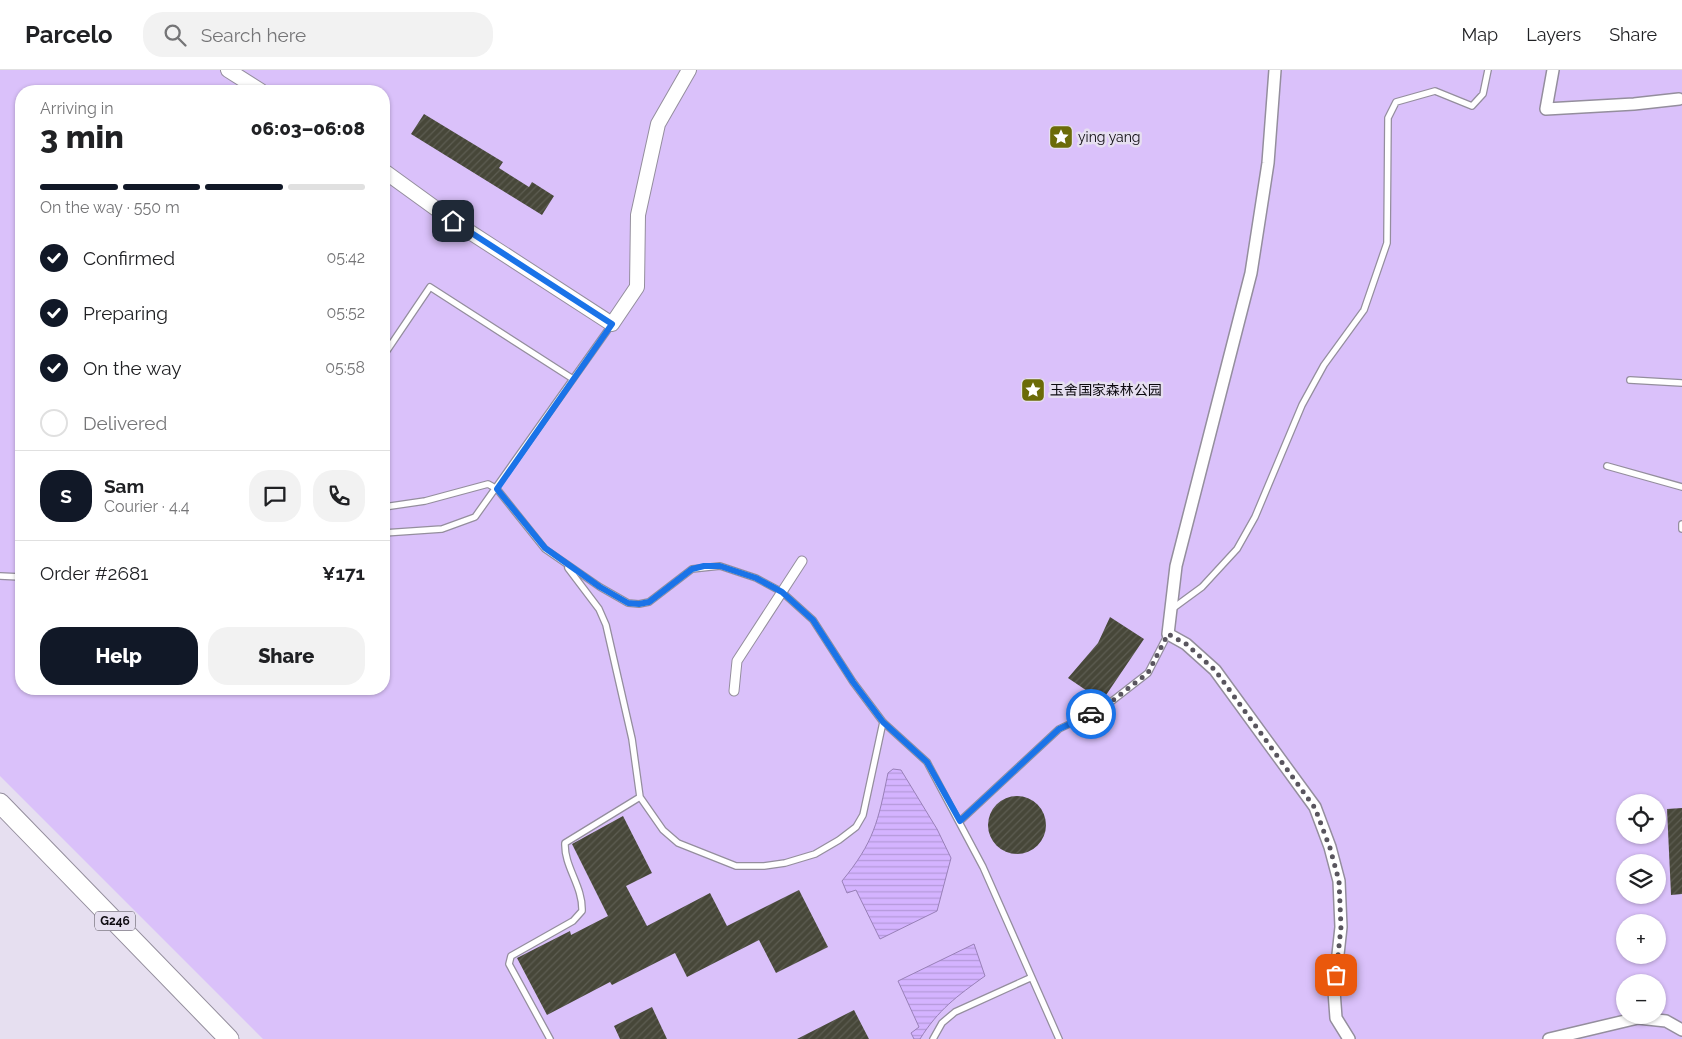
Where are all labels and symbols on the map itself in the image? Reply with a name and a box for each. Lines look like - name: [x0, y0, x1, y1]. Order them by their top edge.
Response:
- place icon: ying yang: [1048, 124, 1074, 150]
- place label: ying yang: [1078, 129, 1140, 145]
- pin: [432, 200, 474, 242]
- place icon: 玉舍国家森林公园: [1020, 377, 1046, 403]
- place label: 玉舍国家森林公园: [1050, 382, 1162, 398]
- courier: [1066, 689, 1116, 739]
- road number: G246: [95, 911, 135, 930]
- pin: [1315, 954, 1357, 996]

